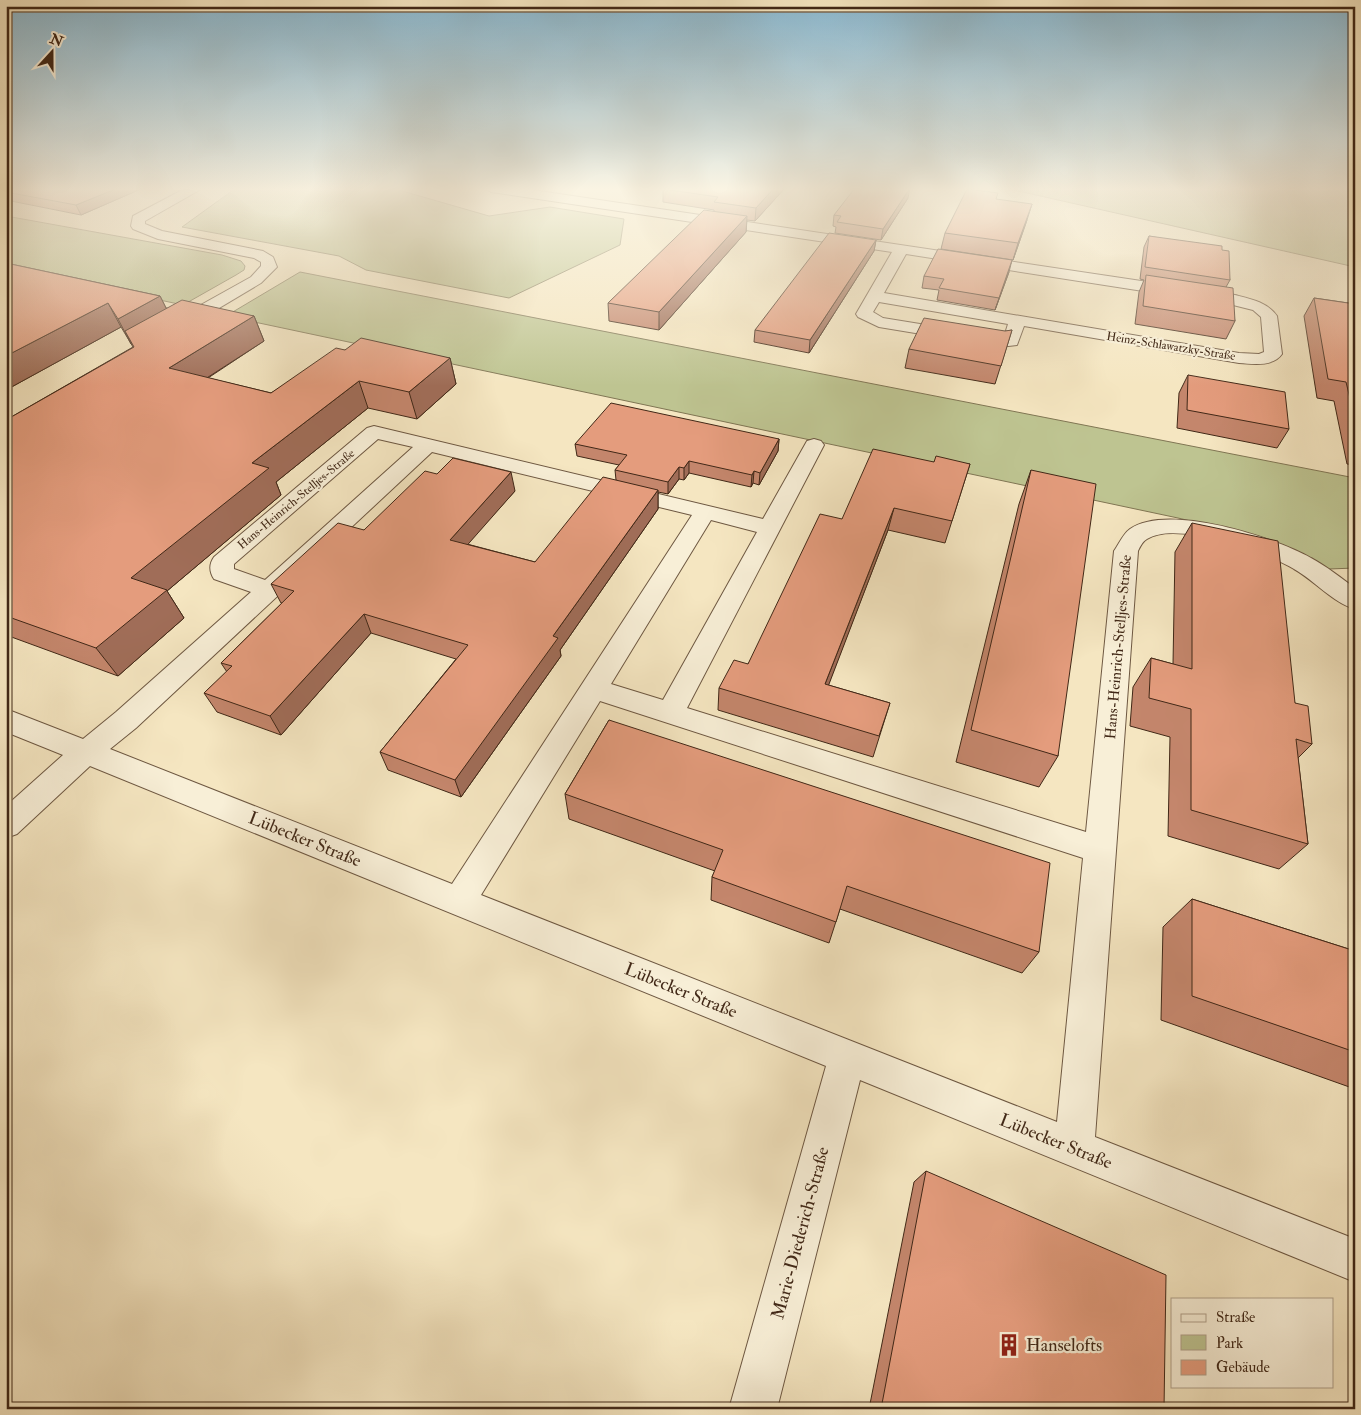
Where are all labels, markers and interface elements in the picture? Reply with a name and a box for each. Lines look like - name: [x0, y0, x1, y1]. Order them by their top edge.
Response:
- north arrow: [28, 28, 78, 78]
- text: N: [47, 30, 66, 51]
- street label: Heinz-Schlawatzky-Straße: [1105, 329, 1236, 364]
- street label: Hans-Heinrich-Stelljes-Straße: [235, 446, 358, 553]
- street label: Hans-Heinrich-Stelljes-Straße: [1101, 554, 1136, 740]
- street label: Lübecker Straße: [245, 806, 365, 873]
- street label: Lübecker Straße: [621, 957, 741, 1024]
- street label: Lübecker Straße: [996, 1108, 1116, 1175]
- street label: Marie-Diederich-Straße: [766, 1144, 835, 1322]
- legend: [1171, 1298, 1334, 1388]
- text: Straße: [1216, 1308, 1255, 1327]
- building icon: Hanselofts: [996, 1332, 1022, 1358]
- place label: Hanselofts: [1026, 1334, 1102, 1357]
- text: Park: [1216, 1334, 1243, 1353]
- text: Gebäude: [1216, 1358, 1270, 1377]

